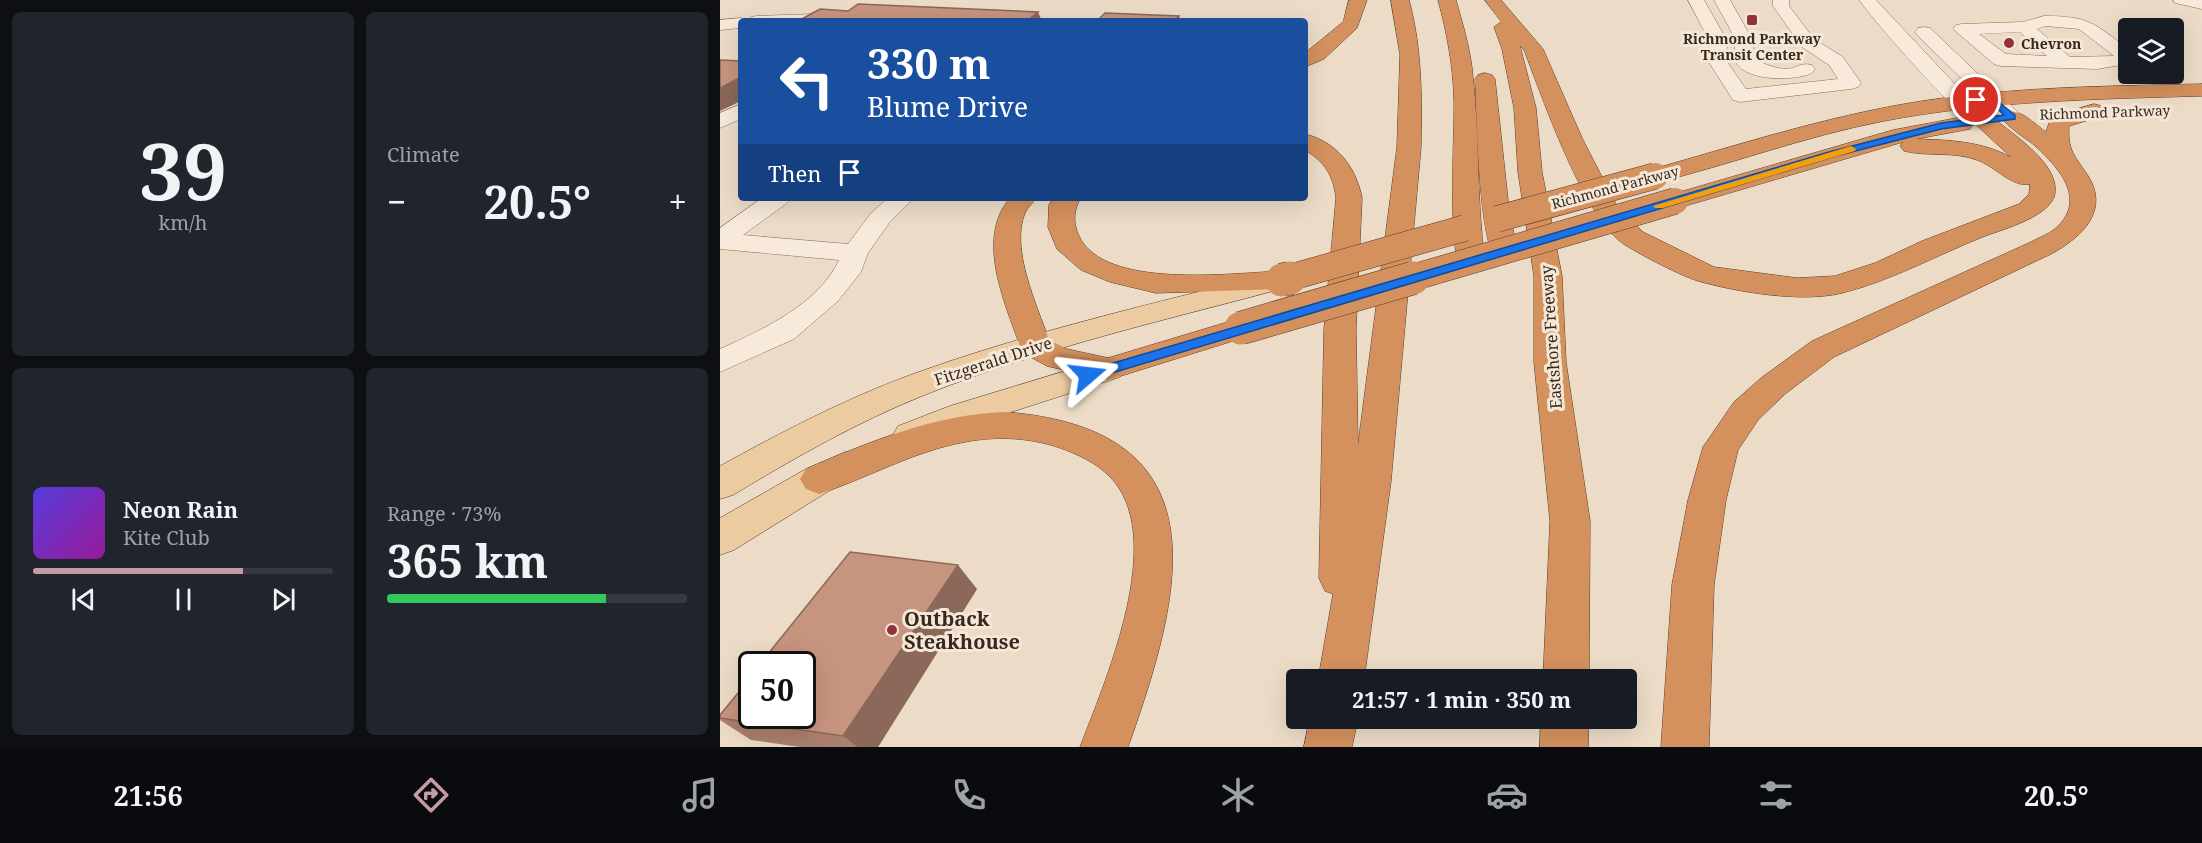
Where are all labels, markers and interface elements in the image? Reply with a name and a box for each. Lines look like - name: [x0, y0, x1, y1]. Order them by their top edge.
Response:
- marker: Richmond Parkway Transit Center: [1745, 13, 1759, 27]
- map controls: [2118, 18, 2184, 84]
- button: layers: [2118, 18, 2184, 84]
- place label: Richmond Parkway Transit Center: [1683, 29, 1822, 64]
- text: 330 m: [867, 34, 991, 91]
- place label: Chevron: [2021, 34, 2081, 53]
- marker: Chevron: [2002, 36, 2016, 50]
- icon: left: [768, 42, 846, 120]
- pin: [1950, 74, 2001, 125]
- icon: arrive: [1959, 83, 1992, 116]
- text: Blume Drive: [867, 88, 1028, 125]
- street label: Richmond Parkway: [2039, 100, 2171, 124]
- text: 39: [139, 117, 227, 223]
- text: Climate: [387, 141, 460, 168]
- icon: arrive: [833, 156, 866, 189]
- text: Then: [768, 158, 821, 188]
- street label: Richmond Parkway: [1549, 161, 1681, 213]
- text: 20.5°: [484, 171, 591, 232]
- text: −: [387, 179, 406, 224]
- text: +: [669, 179, 687, 224]
- text: km/h: [158, 209, 208, 236]
- street label: Eastshore Freeway: [1535, 263, 1567, 410]
- street label: Fitzgerald Drive: [931, 332, 1055, 390]
- position arrow: [1056, 343, 1120, 407]
- text: Neon Rain: [123, 494, 238, 524]
- text: Range · 73%: [387, 500, 501, 527]
- text: Kite Club: [123, 524, 210, 551]
- text: 365 km: [387, 530, 548, 591]
- icon: previous: [67, 583, 100, 616]
- icon: pause: [167, 583, 200, 616]
- icon: next: [267, 583, 300, 616]
- place label: Outback Steakhouse: [904, 605, 1020, 655]
- marker: Outback Steakhouse: [885, 623, 899, 637]
- speed limit sign: 50: [738, 651, 816, 729]
- text: 21:57 · 1 min · 350 m: [1352, 684, 1571, 714]
- icon: directions: [410, 774, 452, 816]
- icon: music: [679, 774, 721, 816]
- icon: phone: [948, 774, 990, 816]
- icon: climate: [1217, 774, 1259, 816]
- icon: car: [1486, 774, 1528, 816]
- icon: filters: [1755, 774, 1797, 816]
- text: 21:56: [114, 777, 183, 814]
- text: 20.5°: [2024, 777, 2088, 814]

